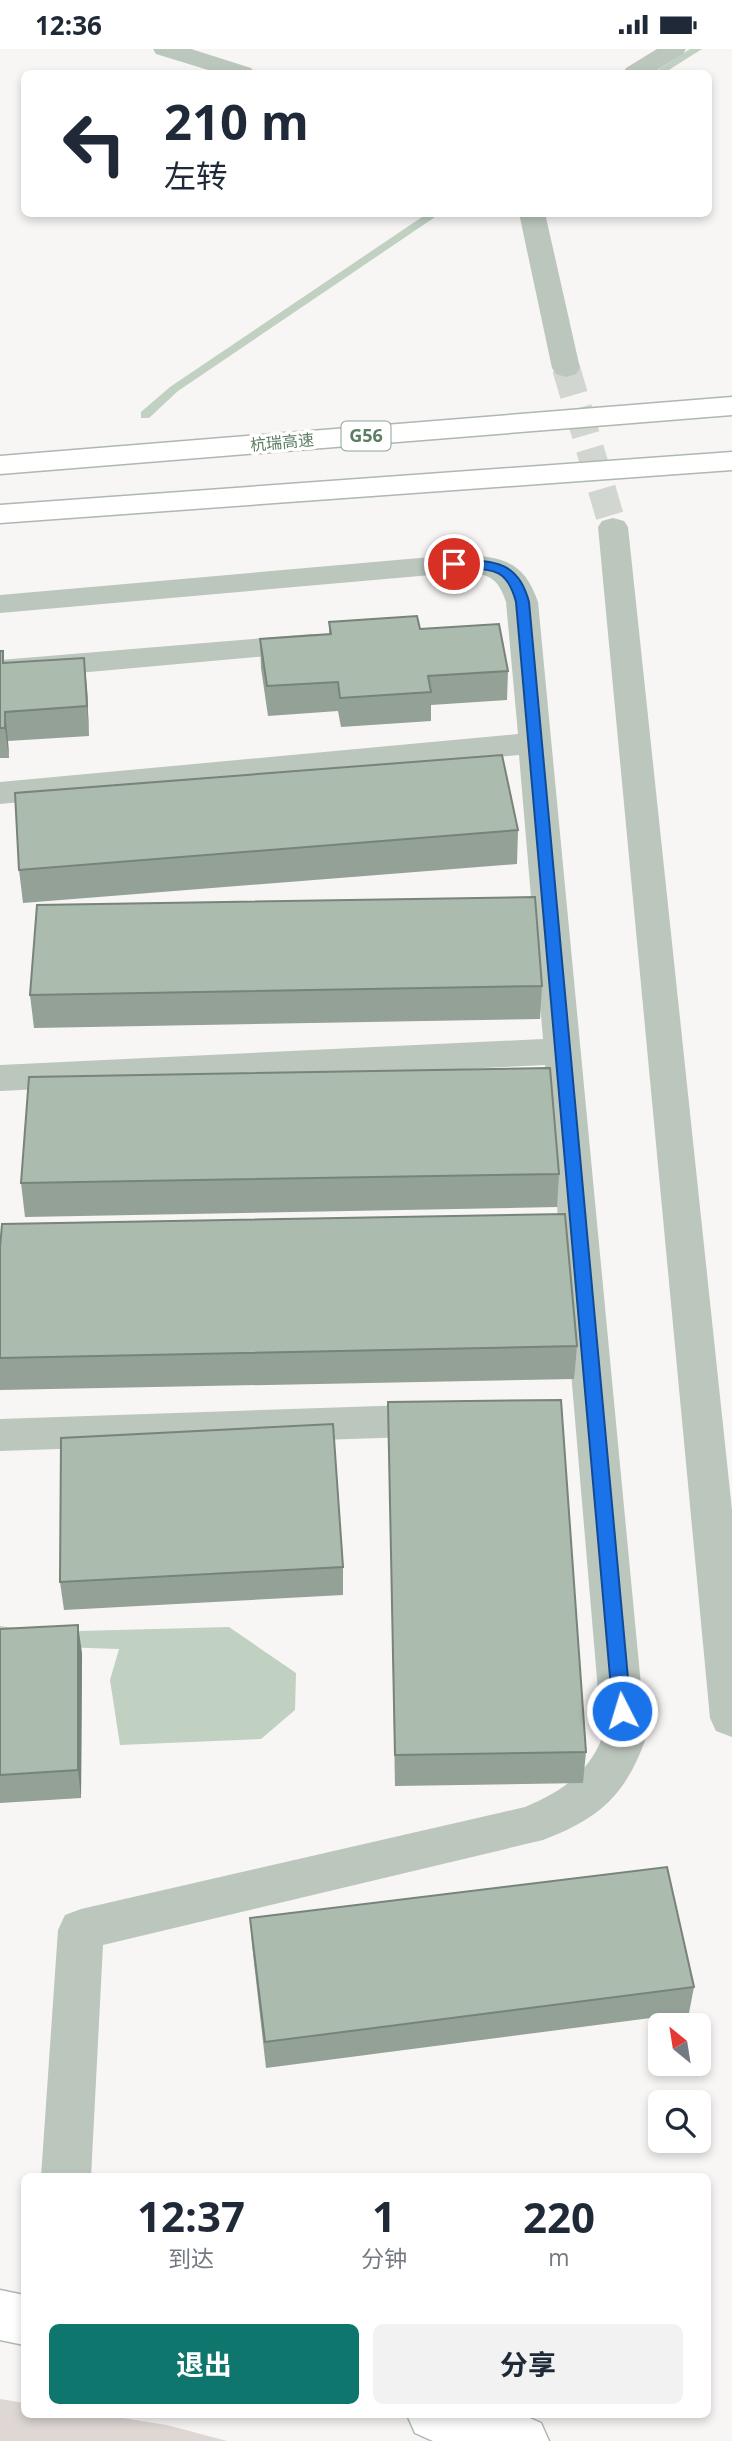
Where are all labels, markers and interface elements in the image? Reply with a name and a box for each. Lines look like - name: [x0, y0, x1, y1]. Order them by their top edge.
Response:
- text: 12:36: [35, 7, 102, 43]
- text: 210 m: [164, 88, 309, 154]
- icon: left: [49, 98, 140, 189]
- text: 左转: [164, 154, 228, 197]
- road number: G56: [342, 421, 390, 451]
- street label: 杭瑞高速: [249, 428, 315, 456]
- pin: [424, 534, 484, 594]
- icon: arrive: [435, 545, 473, 583]
- position arrow: [585, 1674, 659, 1748]
- north arrow: [648, 2013, 710, 2075]
- map controls: [648, 2013, 711, 2153]
- button: search: [648, 2090, 711, 2153]
- text: 12:37: [137, 2187, 245, 2244]
- text: 1: [372, 2187, 396, 2244]
- text: 220: [523, 2188, 595, 2245]
- text: m: [548, 2241, 570, 2273]
- text: 到达: [168, 2242, 214, 2274]
- text: 分钟: [361, 2242, 407, 2274]
- button: 退出: [49, 2324, 359, 2404]
- button: 分享: [373, 2324, 683, 2404]

